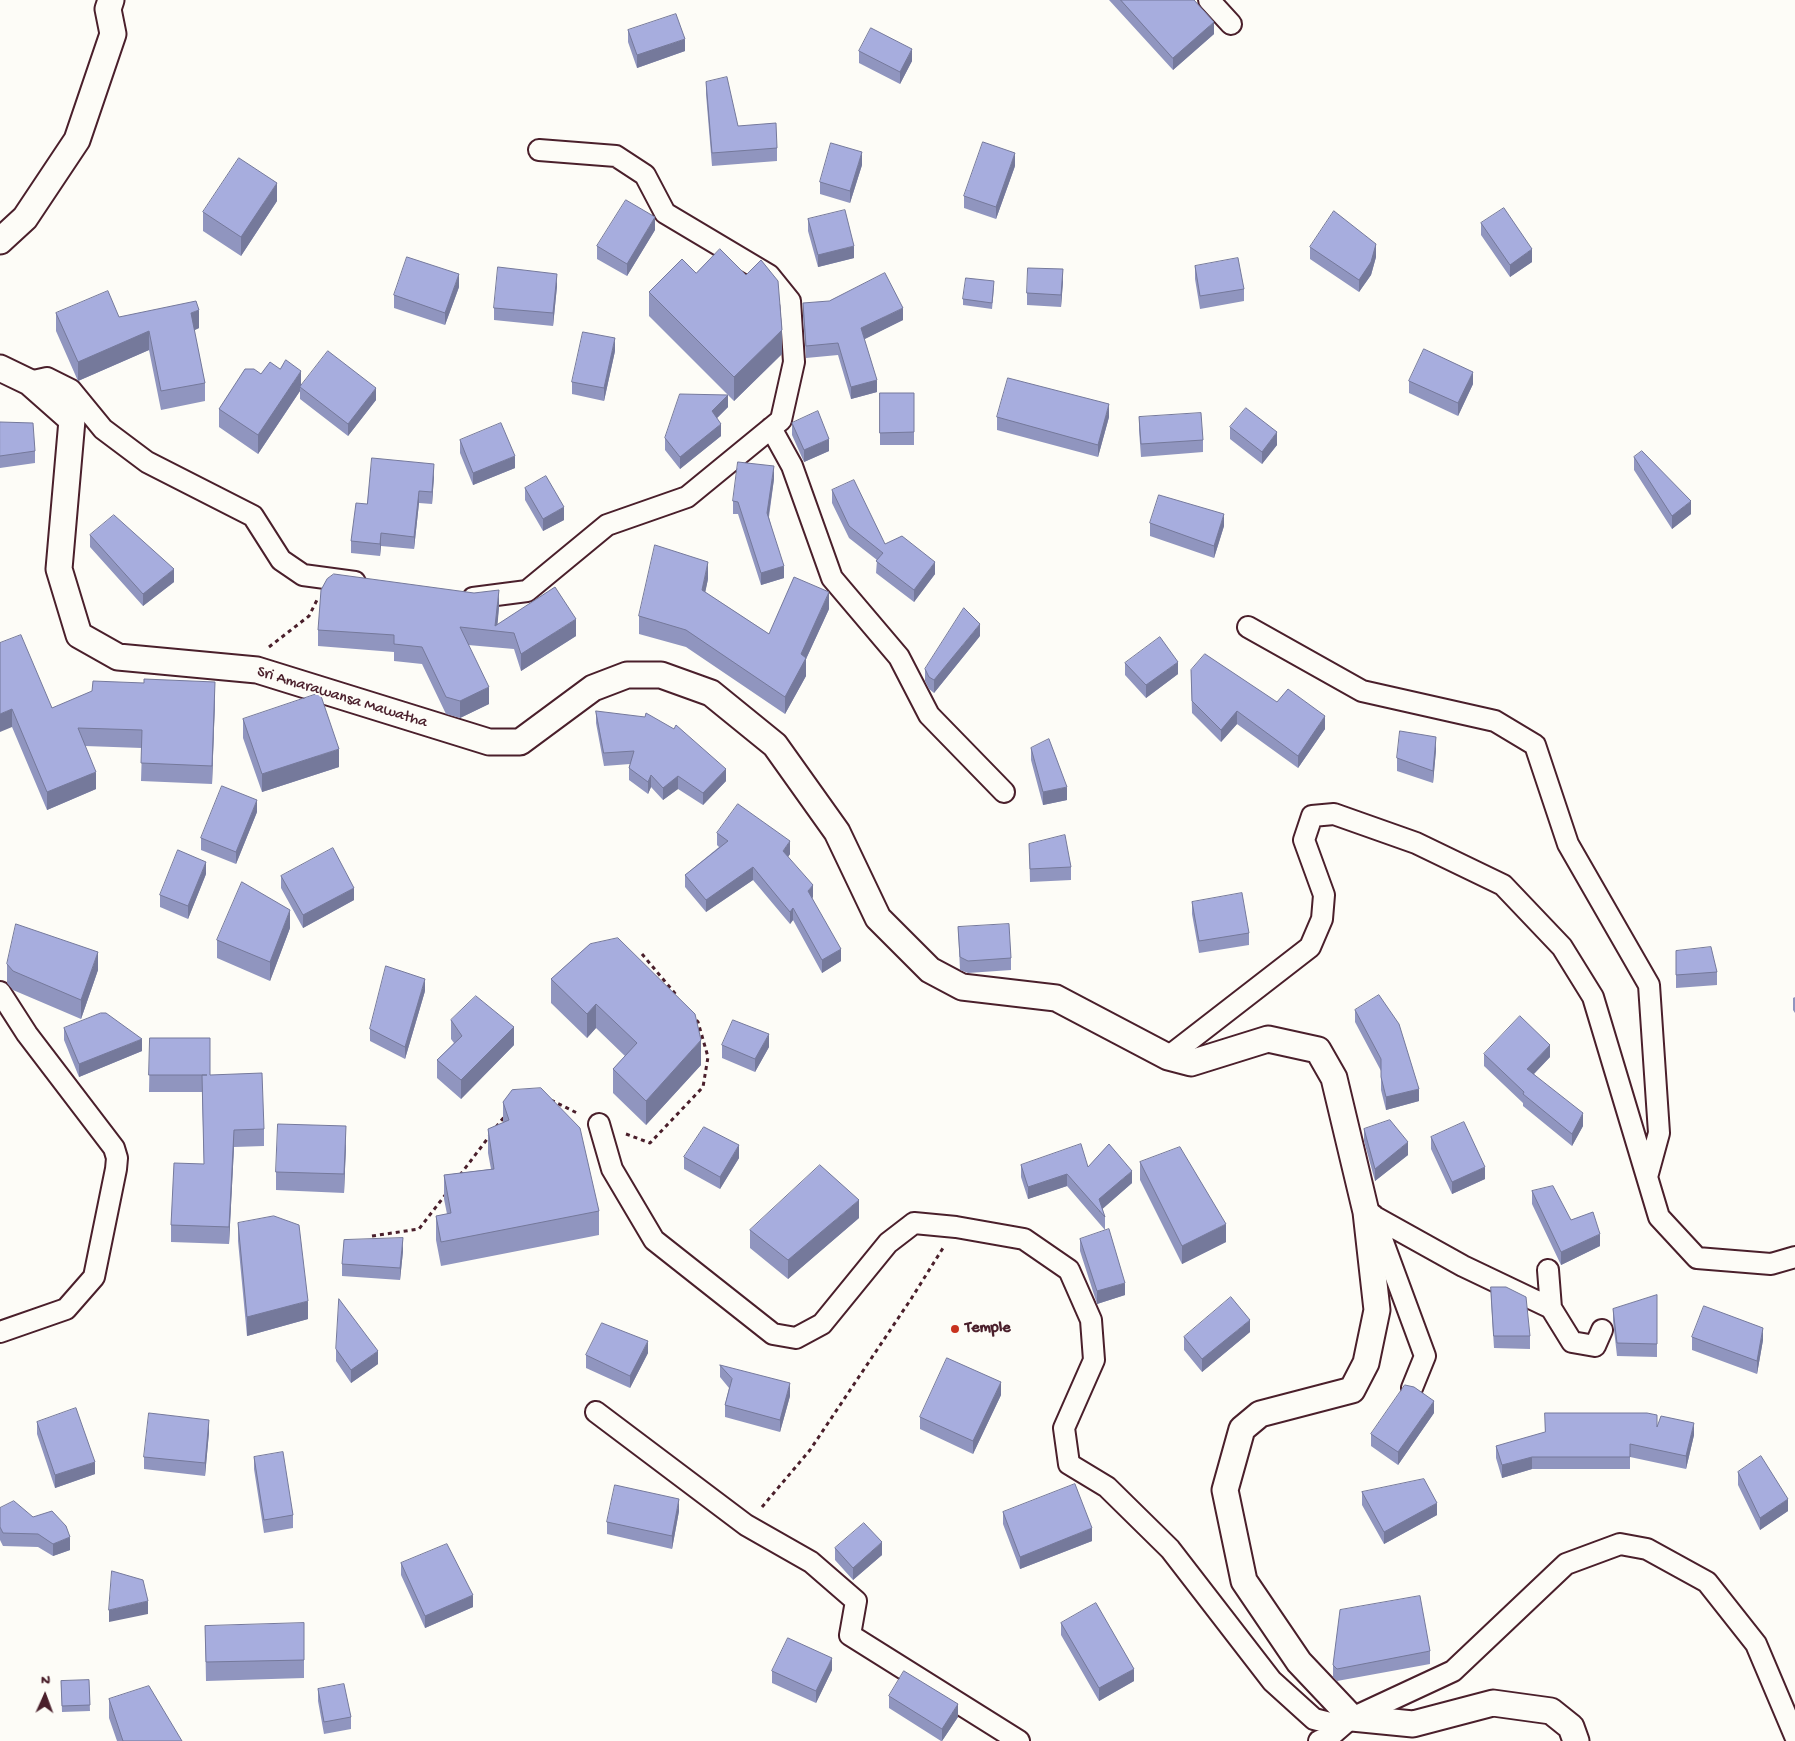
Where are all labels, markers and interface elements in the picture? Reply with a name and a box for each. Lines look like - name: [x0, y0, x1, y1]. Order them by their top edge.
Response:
- street label: Sri Amarawansa Mawatha: [254, 663, 430, 733]
- place label: Temple: [965, 1319, 1010, 1339]
- marker: Temple: [949, 1323, 961, 1335]
- north arrow: [20, 1671, 70, 1721]
- text: N: [41, 1672, 50, 1689]

